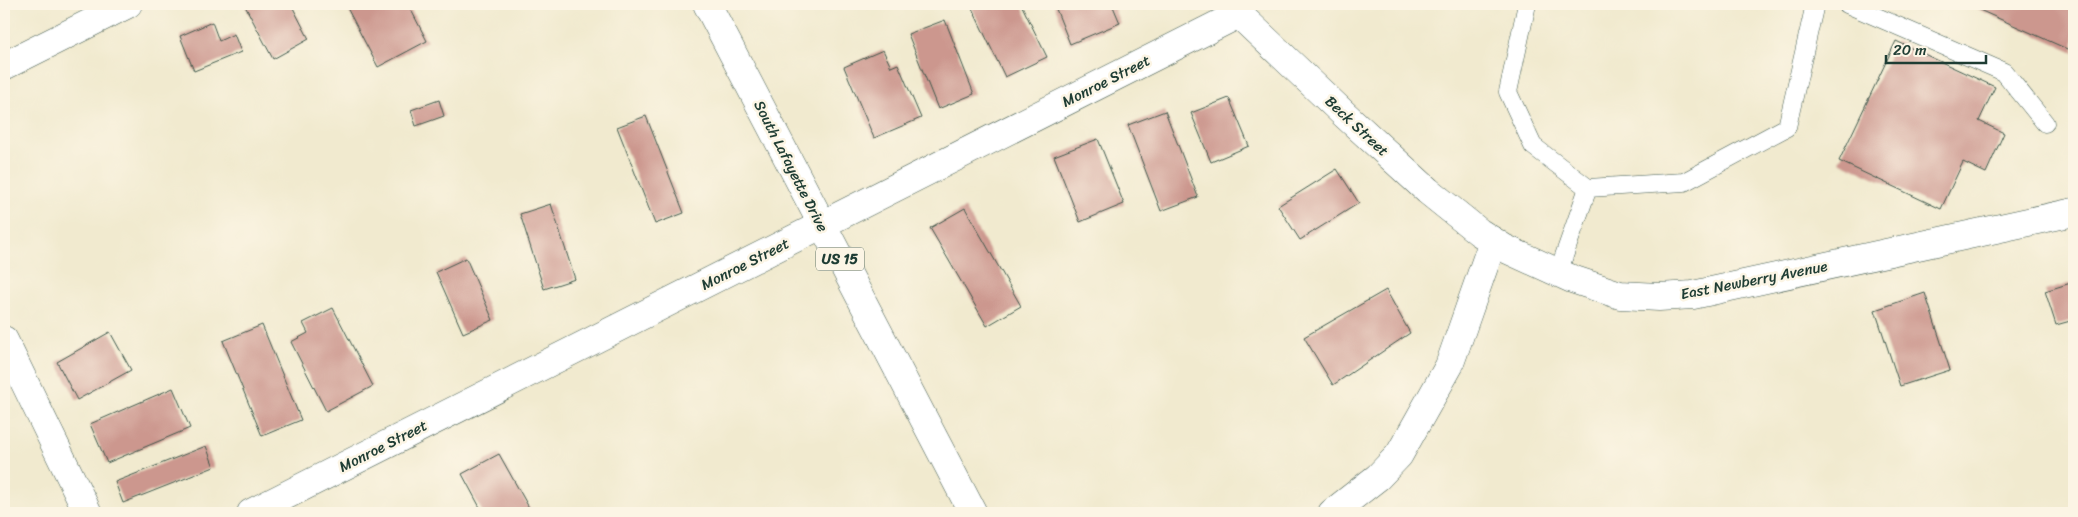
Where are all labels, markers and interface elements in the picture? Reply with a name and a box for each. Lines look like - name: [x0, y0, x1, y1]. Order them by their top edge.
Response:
- scale bar: [1886, 32, 1986, 64]
- text: 20 m: [1893, 37, 1927, 63]
- street label: Monroe Street: [1057, 47, 1155, 114]
- street label: Beck Street: [1319, 89, 1395, 163]
- street label: South Lafayette Drive: [747, 96, 836, 237]
- street label: Monroe Street: [696, 230, 794, 297]
- road number: US 15: [816, 248, 864, 270]
- street label: East Newberry Avenue: [1678, 253, 1830, 307]
- street label: Monroe Street: [334, 412, 432, 479]

